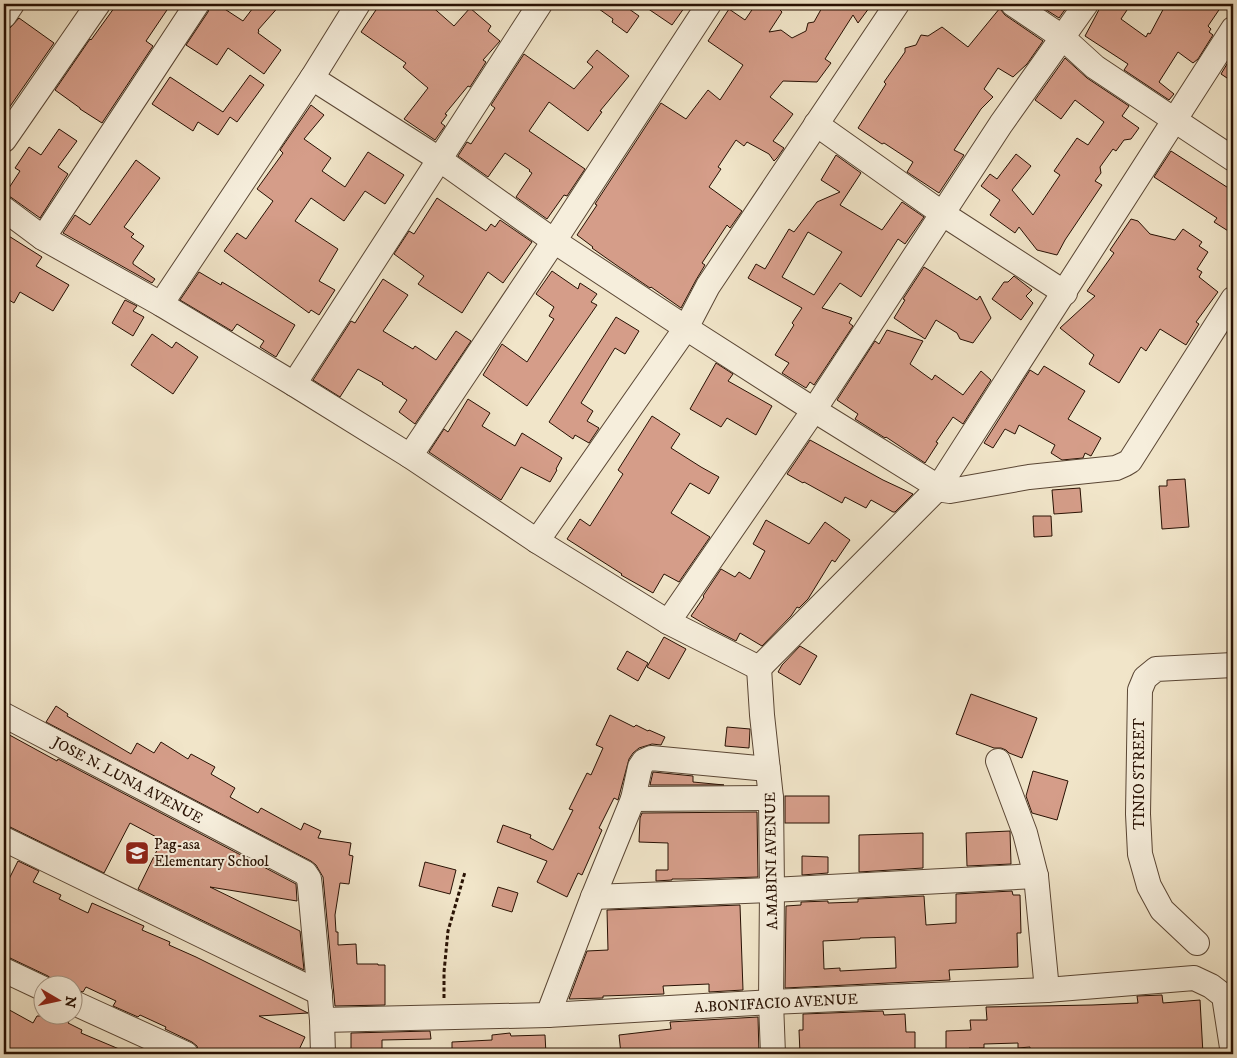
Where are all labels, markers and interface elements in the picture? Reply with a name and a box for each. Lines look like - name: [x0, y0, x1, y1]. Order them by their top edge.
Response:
- street label: TINIO STREET: [1130, 718, 1149, 830]
- street label: JOSE N. LUNA AVENUE: [48, 732, 207, 828]
- street label: A.MABINI AVENUE: [761, 792, 782, 930]
- place label: Pag-asa Elementary School: [154, 835, 269, 871]
- school or university icon: Pag-asa Elementary School: [124, 840, 150, 866]
- north arrow: [32, 976, 82, 1026]
- street label: A.BONIFACIO AVENUE: [694, 990, 859, 1017]
- text: N: [60, 995, 80, 1009]

